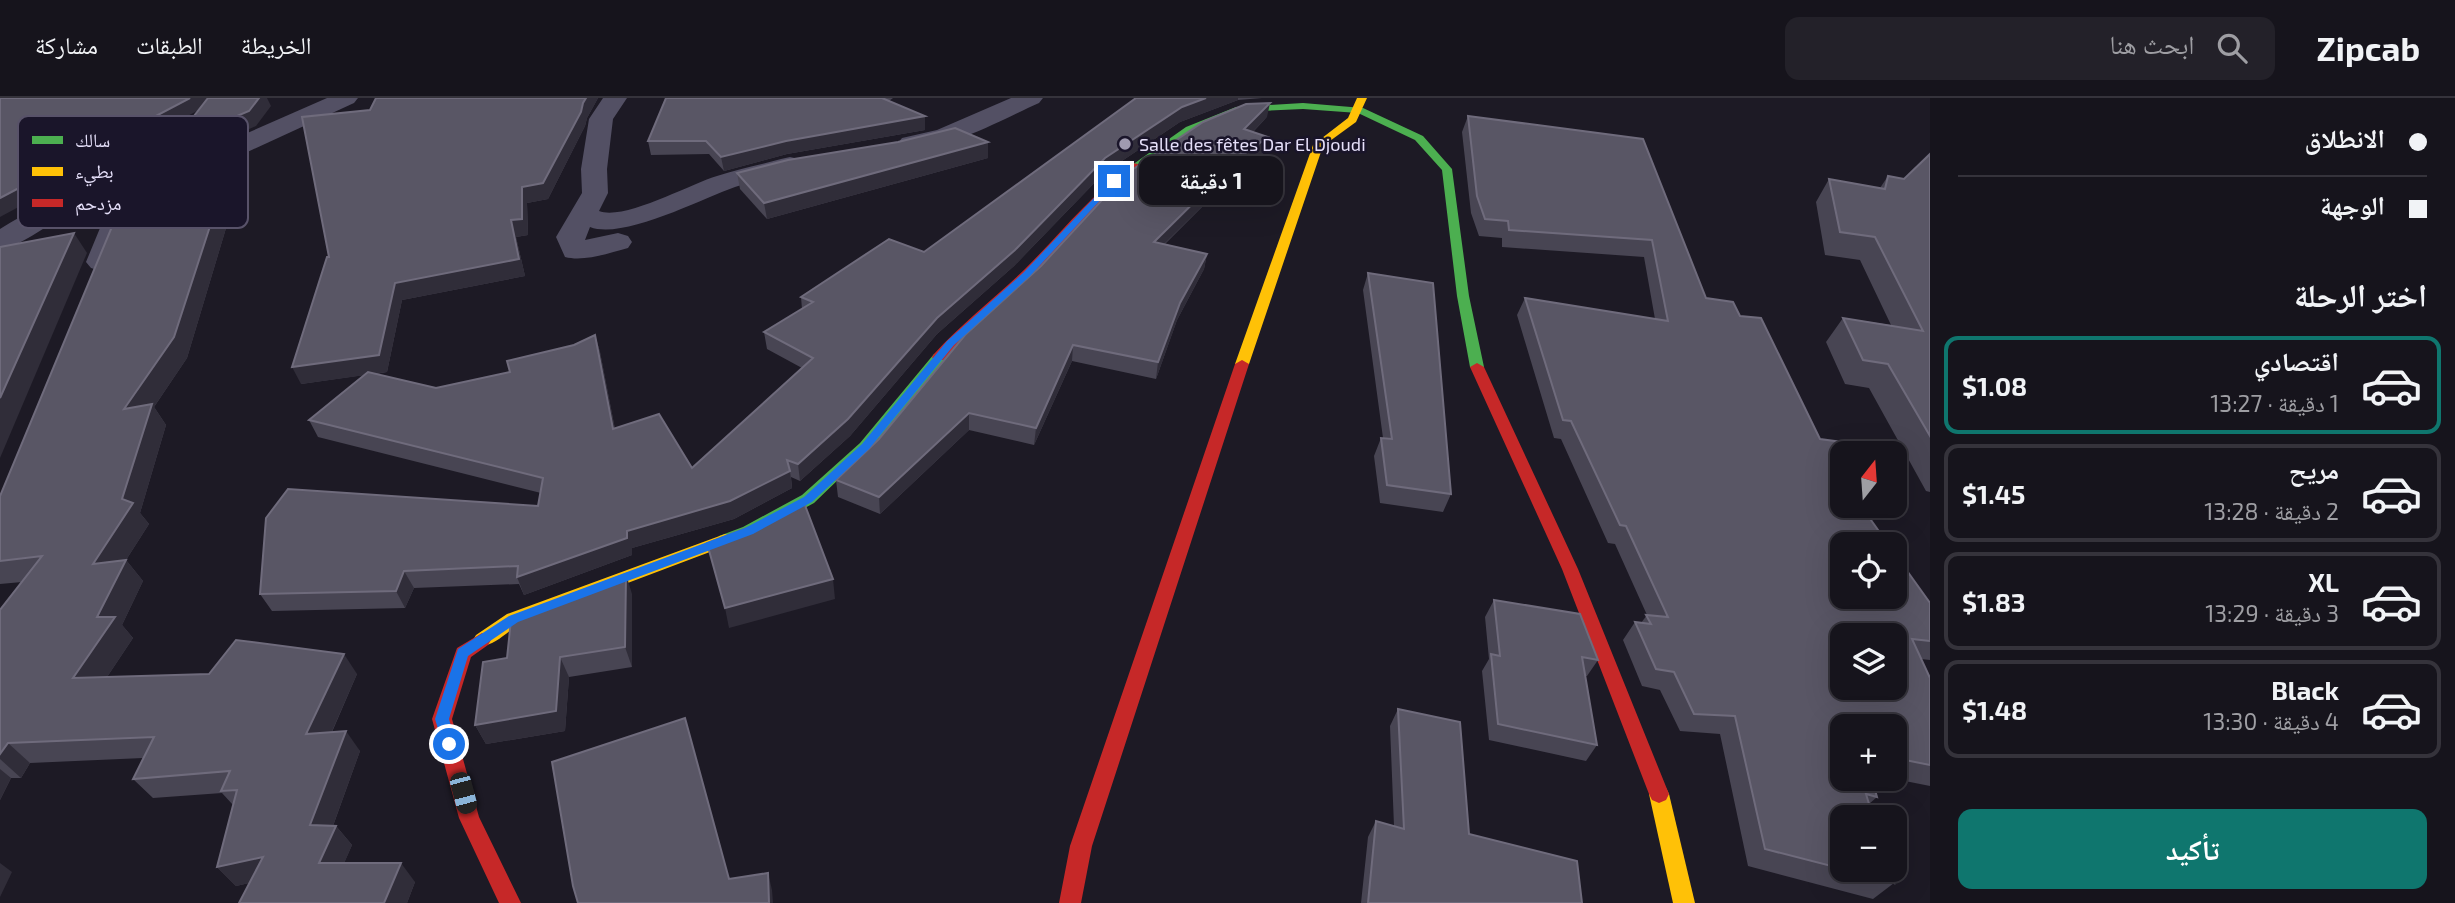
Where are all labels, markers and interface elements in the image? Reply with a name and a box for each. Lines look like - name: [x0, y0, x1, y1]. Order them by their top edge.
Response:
- search box: [1785, 17, 2275, 80]
- text: ابحث هنا: [2109, 28, 2195, 59]
- text: Zipcab: [2317, 28, 2420, 68]
- icon: search: [2213, 29, 2251, 67]
- text: مشاركة: [35, 30, 98, 59]
- text: الطبقات: [136, 30, 203, 59]
- text: الخريطة: [241, 30, 311, 59]
- legend: [18, 116, 248, 228]
- text: الانطلاق: [2305, 122, 2385, 153]
- text: سالك: [75, 128, 110, 151]
- place label: Salle des fêtes Dar El Djoudi: [1139, 133, 1366, 155]
- marker: Salle des fêtes Dar El Djoudi: [1117, 136, 1133, 152]
- callout: 1 دقيقة: [1138, 156, 1282, 206]
- text: بطيء: [75, 159, 114, 187]
- route end: [1098, 165, 1130, 197]
- text: 1 دقيقة: [1179, 166, 1243, 194]
- text: الوجهة: [2320, 189, 2385, 220]
- text: مزدحم: [75, 191, 121, 216]
- text: اختر الرحلة: [2294, 275, 2427, 313]
- text: اقتصادي: [2254, 345, 2339, 376]
- icon: car: [2360, 354, 2423, 417]
- text: $1.08: [1962, 370, 2027, 401]
- text: 1 دقيقة · 13:27: [2210, 389, 2339, 417]
- north arrow: [1830, 441, 1908, 518]
- map controls: [1830, 441, 1907, 882]
- text: مريح: [2289, 453, 2339, 484]
- icon: car: [2360, 462, 2423, 525]
- text: $1.45: [1962, 478, 2025, 509]
- text: 2 دقيقة · 13:28: [2204, 497, 2339, 525]
- button: locate: [1830, 532, 1907, 609]
- text: XL: [2308, 566, 2339, 597]
- icon: car: [2360, 570, 2423, 633]
- text: $1.83: [1962, 586, 2026, 617]
- text: 3 دقيقة · 13:29: [2205, 599, 2339, 627]
- button: layers: [1830, 623, 1907, 700]
- text: Black: [2271, 674, 2339, 705]
- icon: car: [2360, 678, 2423, 741]
- text: $1.48: [1962, 694, 2027, 725]
- text: 4 دقيقة · 13:30: [2203, 707, 2339, 735]
- button: +: [1830, 714, 1907, 791]
- route start: [433, 728, 465, 760]
- car: [448, 770, 479, 816]
- button: −: [1830, 805, 1907, 882]
- button: تأكيد: [1958, 809, 2427, 889]

